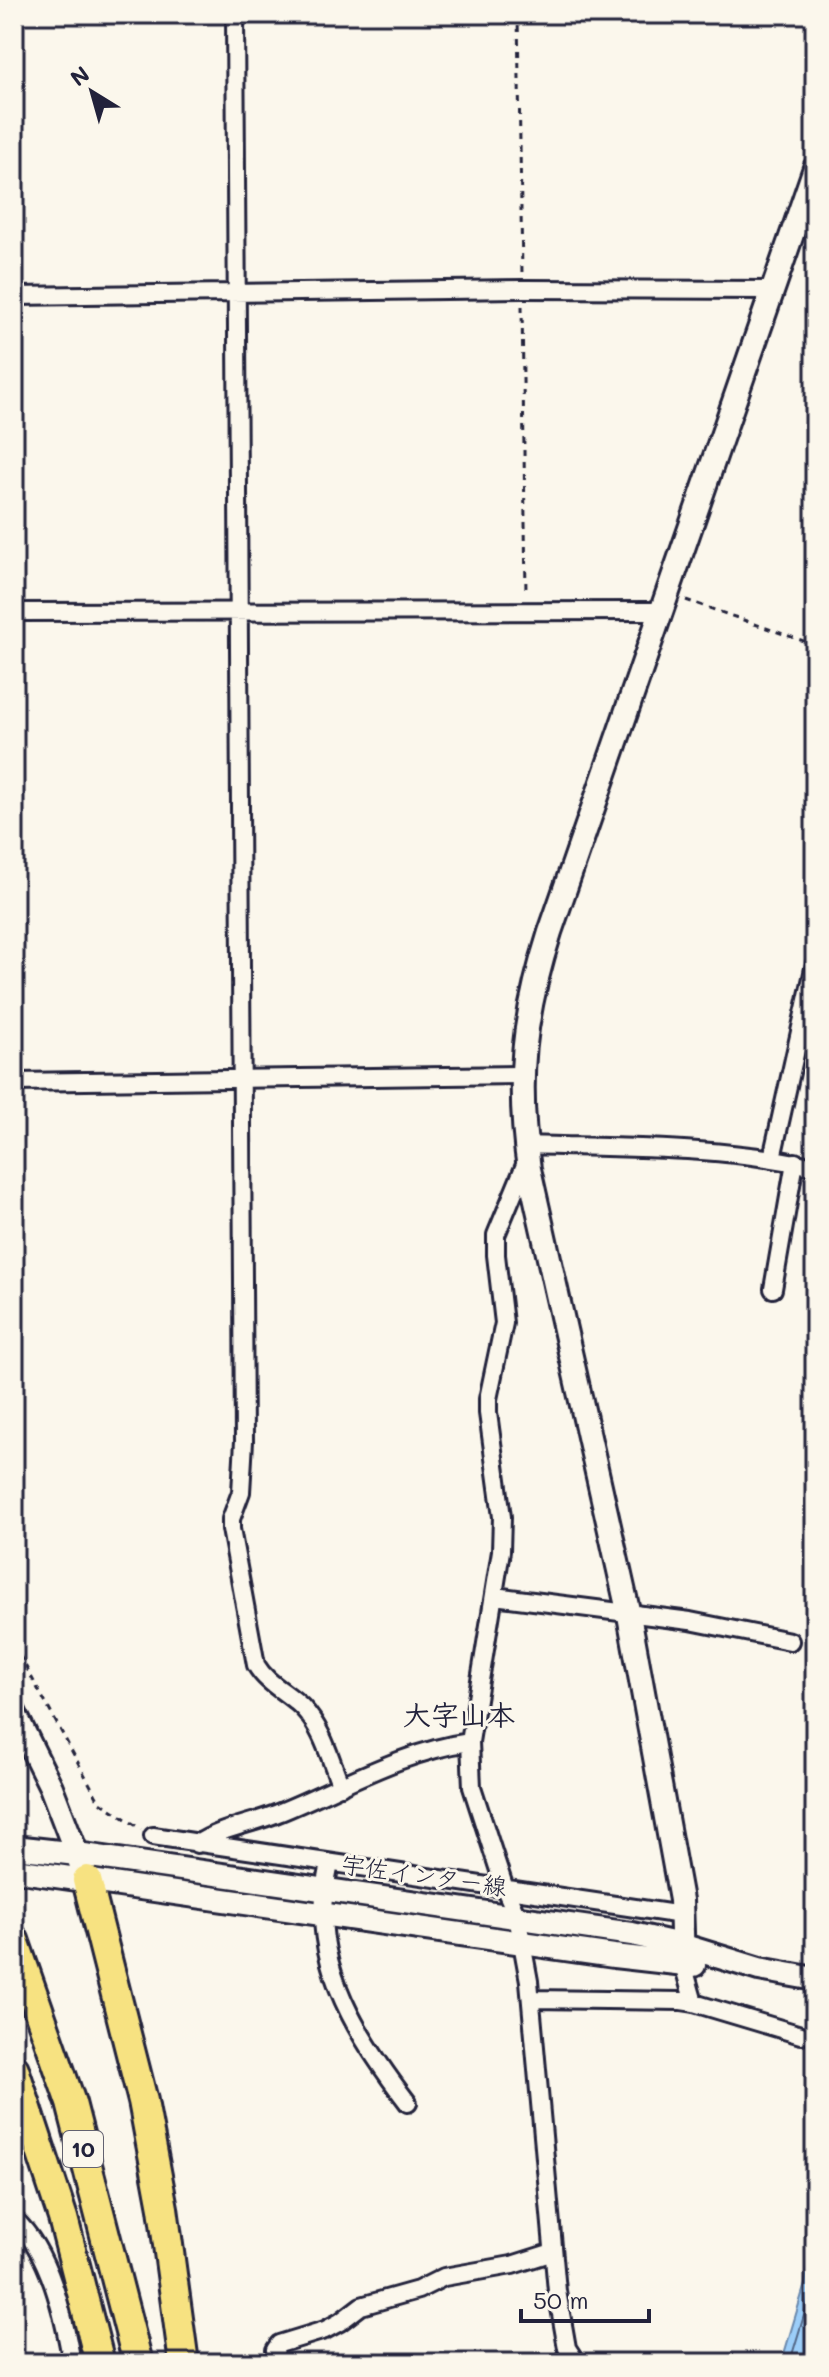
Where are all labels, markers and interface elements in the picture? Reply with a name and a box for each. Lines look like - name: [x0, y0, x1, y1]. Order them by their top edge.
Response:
- north arrow: [52, 52, 132, 132]
- text: N: [64, 59, 95, 92]
- district label: 大字山本: [403, 1696, 515, 1732]
- street label: 宇佐インター線: [339, 1848, 509, 1901]
- road number: 10: [63, 2131, 103, 2167]
- scale bar: [521, 2273, 649, 2323]
- text: 50 m: [533, 2284, 589, 2315]

